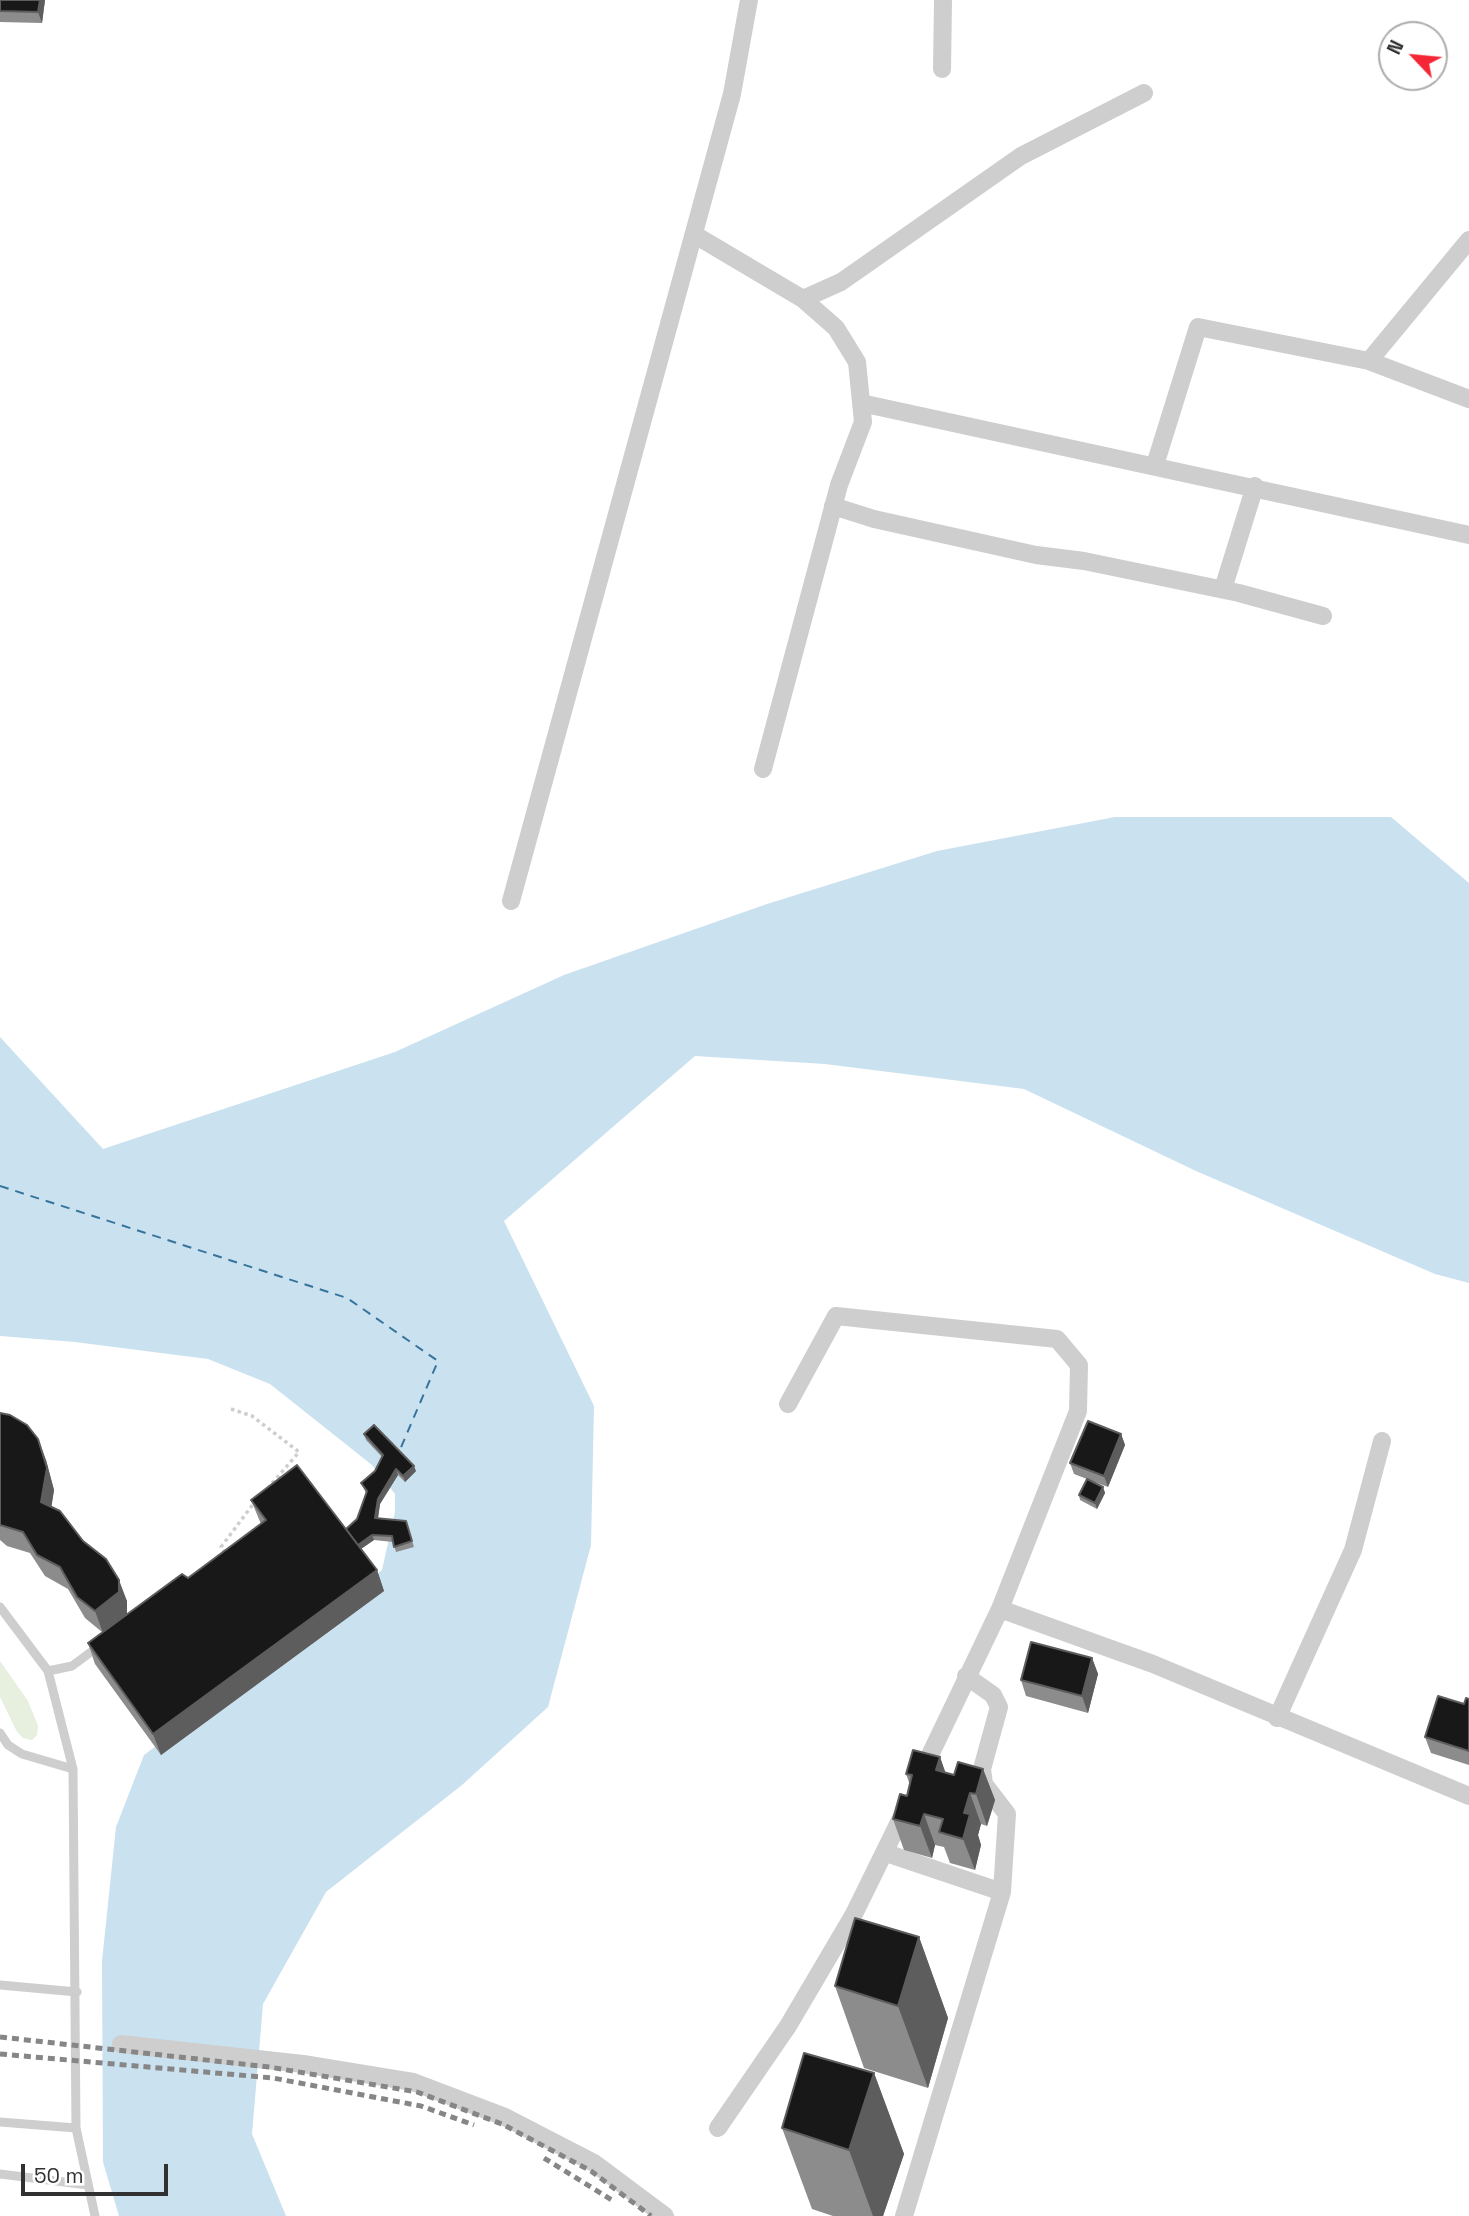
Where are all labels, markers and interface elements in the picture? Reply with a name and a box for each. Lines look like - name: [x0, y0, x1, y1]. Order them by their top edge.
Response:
- north arrow: [1378, 21, 1448, 91]
- text: N: [1381, 36, 1409, 59]
- scale bar: [24, 2150, 172, 2194]
- text: 50 m: [34, 2162, 84, 2189]

